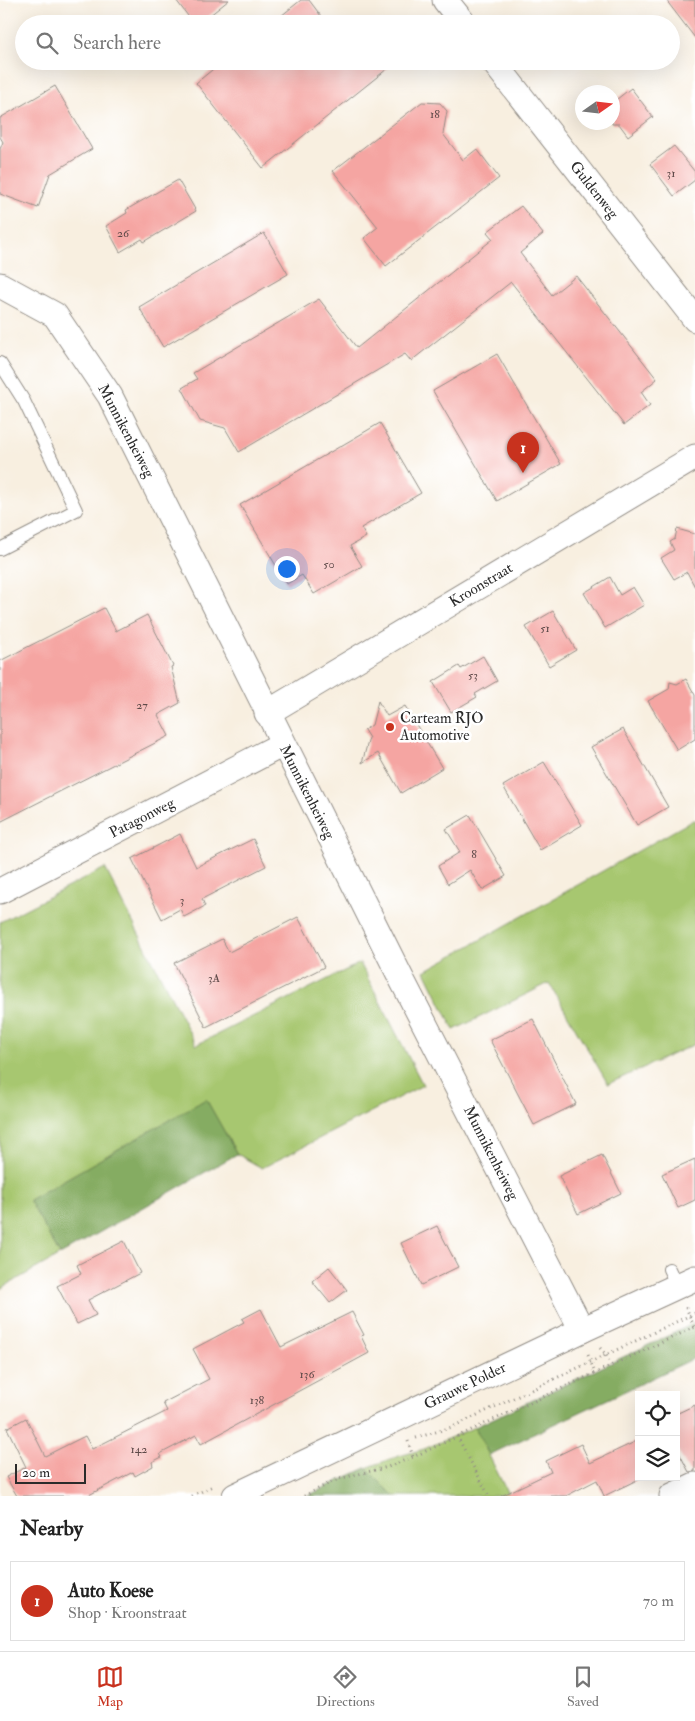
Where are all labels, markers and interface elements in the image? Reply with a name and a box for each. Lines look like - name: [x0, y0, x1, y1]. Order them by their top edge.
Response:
- search box: [15, 15, 680, 70]
- icon: search: [33, 29, 61, 57]
- text: Search here: [73, 31, 161, 55]
- north arrow: [575, 85, 620, 130]
- house number: 18: [430, 107, 440, 122]
- street label: Guldenweg: [566, 157, 623, 223]
- house number: 31: [667, 166, 675, 181]
- house number: 26: [117, 226, 130, 241]
- street label: Munnikenheiweg: [93, 381, 159, 482]
- pin: 1: [507, 432, 539, 473]
- your location: [274, 556, 300, 582]
- house number: 50: [323, 557, 335, 572]
- street label: Kroonstraat: [446, 559, 516, 611]
- house number: 51: [540, 621, 550, 636]
- house number: 53: [468, 668, 478, 683]
- house number: 27: [136, 698, 148, 713]
- place label: Carteam RJO Automotive: [399, 709, 483, 745]
- marker: Carteam RJO Automotive: [384, 721, 396, 733]
- street label: Munnikenheiweg: [275, 742, 339, 843]
- street label: Patagonweg: [106, 793, 178, 842]
- house number: 8: [471, 847, 477, 862]
- house number: 3: [180, 893, 184, 908]
- house number: 3A: [208, 971, 220, 986]
- street label: Munnikenheiweg: [459, 1103, 523, 1204]
- street label: Grauwe Polder: [421, 1358, 510, 1414]
- house number: 136: [300, 1367, 315, 1382]
- map controls: [635, 1391, 680, 1481]
- button: locate: [635, 1391, 680, 1436]
- house number: 138: [250, 1393, 265, 1408]
- button: layers: [635, 1436, 680, 1481]
- house number: 142: [131, 1442, 147, 1457]
- scale bar: [15, 1461, 86, 1484]
- text: 20 m: [22, 1464, 50, 1481]
- text: Nearby: [20, 1515, 83, 1542]
- text: Auto Koese: [68, 1579, 154, 1603]
- text: 1: [34, 1591, 40, 1611]
- text: 70 m: [643, 1591, 674, 1611]
- text: Shop · Kroonstraat: [68, 1603, 187, 1623]
- tab: Map: [96, 1663, 124, 1710]
- tab: Directions: [316, 1663, 375, 1710]
- tab: Saved: [567, 1663, 599, 1710]

